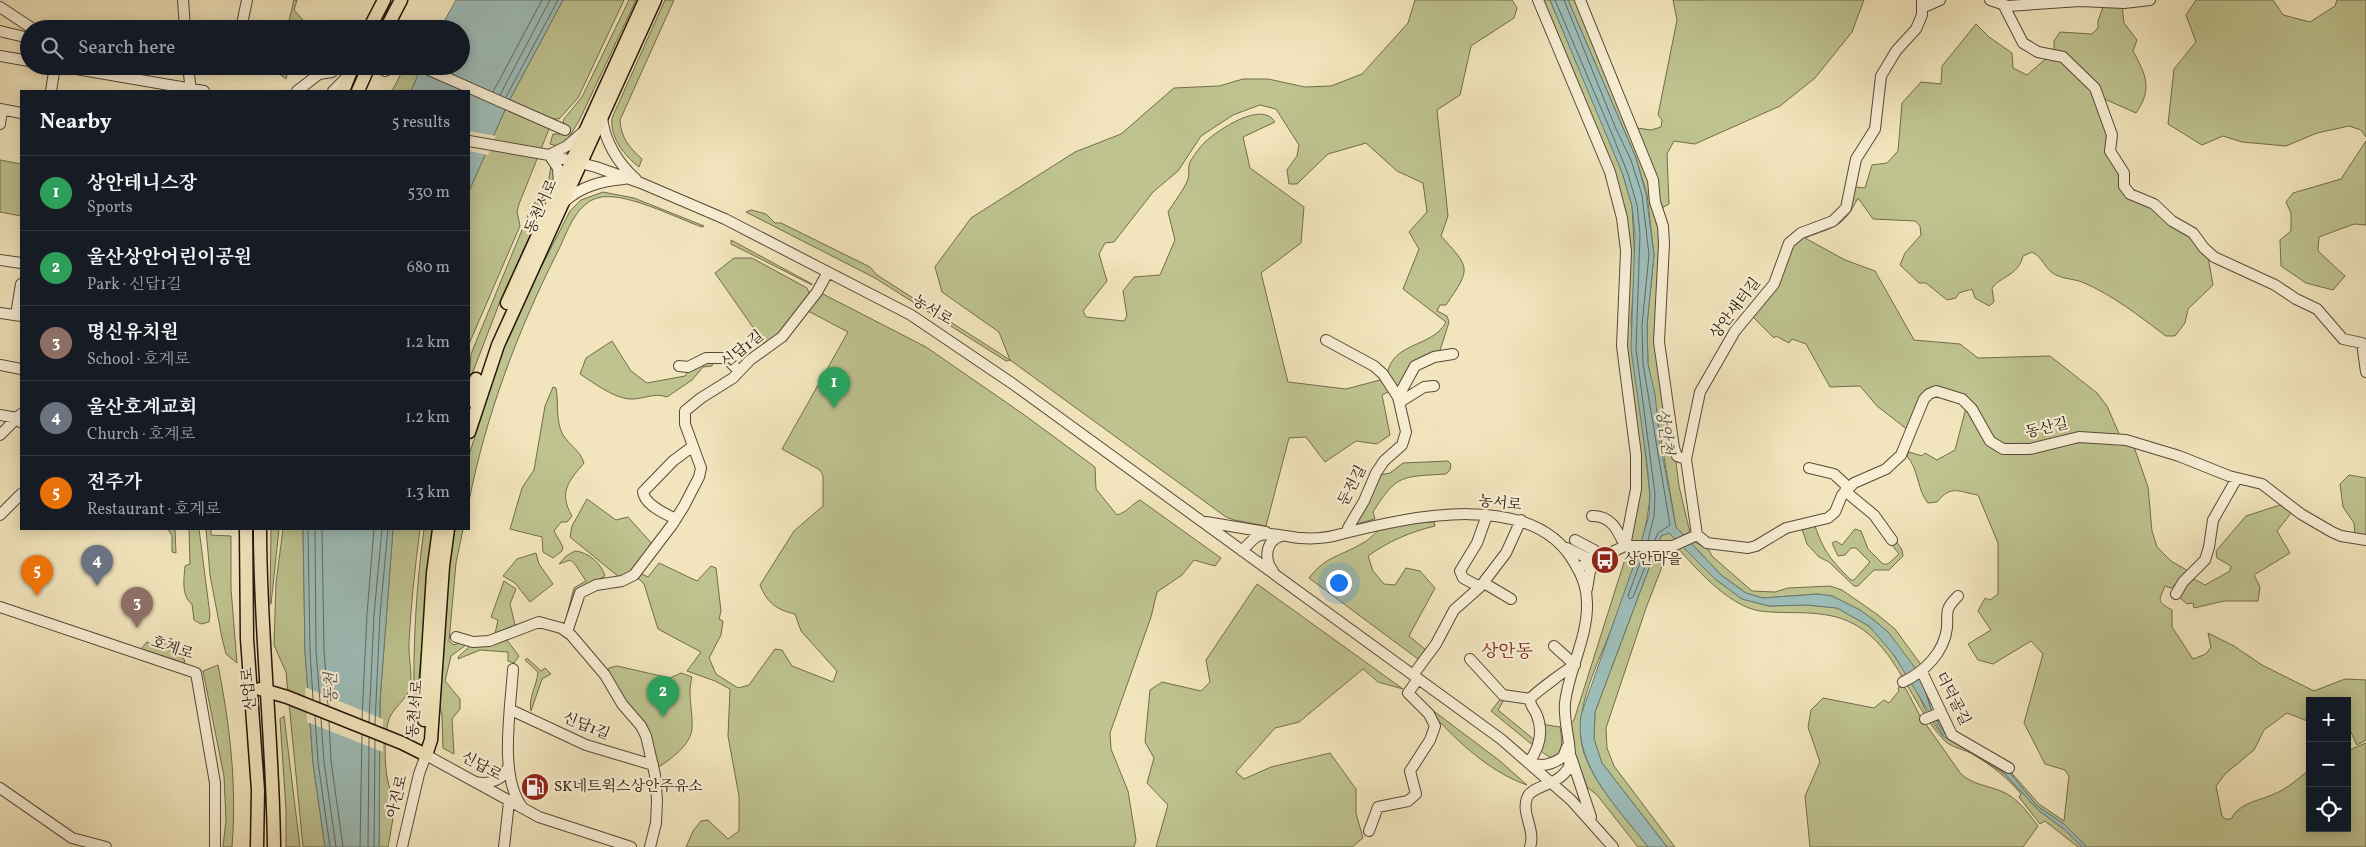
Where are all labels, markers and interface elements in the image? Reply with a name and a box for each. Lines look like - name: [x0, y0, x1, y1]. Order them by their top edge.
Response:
- search box: [20, 20, 470, 75]
- icon: search: [38, 34, 66, 62]
- text: Search here: [78, 35, 175, 61]
- text: Nearby: [40, 108, 111, 137]
- text: 5 results: [392, 112, 450, 134]
- text: 상안테니스장: [87, 171, 197, 197]
- street label: 동천서로: [521, 176, 564, 238]
- text: 1: [53, 182, 59, 204]
- text: 530 m: [407, 182, 450, 204]
- text: Sports: [87, 197, 133, 219]
- text: 울산상안어린이공원: [87, 245, 252, 271]
- text: 2: [52, 257, 60, 279]
- text: 680 m: [407, 257, 450, 279]
- text: Park · 신답1길: [87, 274, 182, 296]
- street label: 상안새터길: [1706, 274, 1766, 344]
- street label: 농서로: [908, 291, 956, 331]
- text: 명신유치원: [87, 320, 179, 346]
- street label: 신답1길: [717, 326, 769, 374]
- text: 3: [52, 332, 60, 354]
- text: 1.2 km: [405, 332, 450, 354]
- text: School · 호계로: [87, 349, 190, 371]
- pin: 1: [818, 367, 850, 408]
- text: 울산호계교회: [87, 395, 197, 421]
- text: 4: [51, 407, 61, 429]
- text: 1.2 km: [405, 407, 450, 429]
- water label: 상안천: [1650, 408, 1678, 458]
- street label: 동산길: [2023, 414, 2071, 444]
- text: Church · 호계로: [87, 424, 195, 446]
- street label: 둔전길: [1334, 462, 1372, 510]
- text: 전주가: [87, 470, 142, 496]
- text: 5: [52, 482, 60, 504]
- text: 1.3 km: [406, 482, 450, 504]
- street label: 농서로: [1477, 491, 1523, 517]
- text: Restaurant · 호계로: [87, 499, 220, 521]
- pin: 4: [81, 545, 113, 586]
- bus stop icon: 상안마을: [1590, 545, 1620, 575]
- place label: 상안마을: [1624, 550, 1682, 571]
- pin: 5: [21, 555, 53, 596]
- your location: [1326, 570, 1352, 596]
- pin: 3: [121, 587, 153, 628]
- street label: 호계로: [148, 632, 196, 666]
- district label: 상안동: [1481, 640, 1533, 665]
- street label: 산업로: [238, 666, 262, 712]
- street label: 더덕골길: [1929, 668, 1975, 730]
- water label: 동천: [321, 671, 343, 703]
- pin: 2: [647, 676, 679, 717]
- street label: 동천서로: [403, 679, 429, 739]
- map controls: [2306, 697, 2351, 832]
- button: +: [2306, 697, 2351, 742]
- street label: 신답1길: [559, 708, 613, 746]
- button: −: [2306, 742, 2351, 787]
- street label: 신답로: [457, 747, 506, 787]
- fuel station icon: SK네트윅스상안주유소: [520, 772, 550, 802]
- street label: 아진로: [383, 773, 414, 821]
- place label: SK네트윅스상안주유소: [554, 777, 703, 798]
- button: locate: [2306, 787, 2351, 832]

